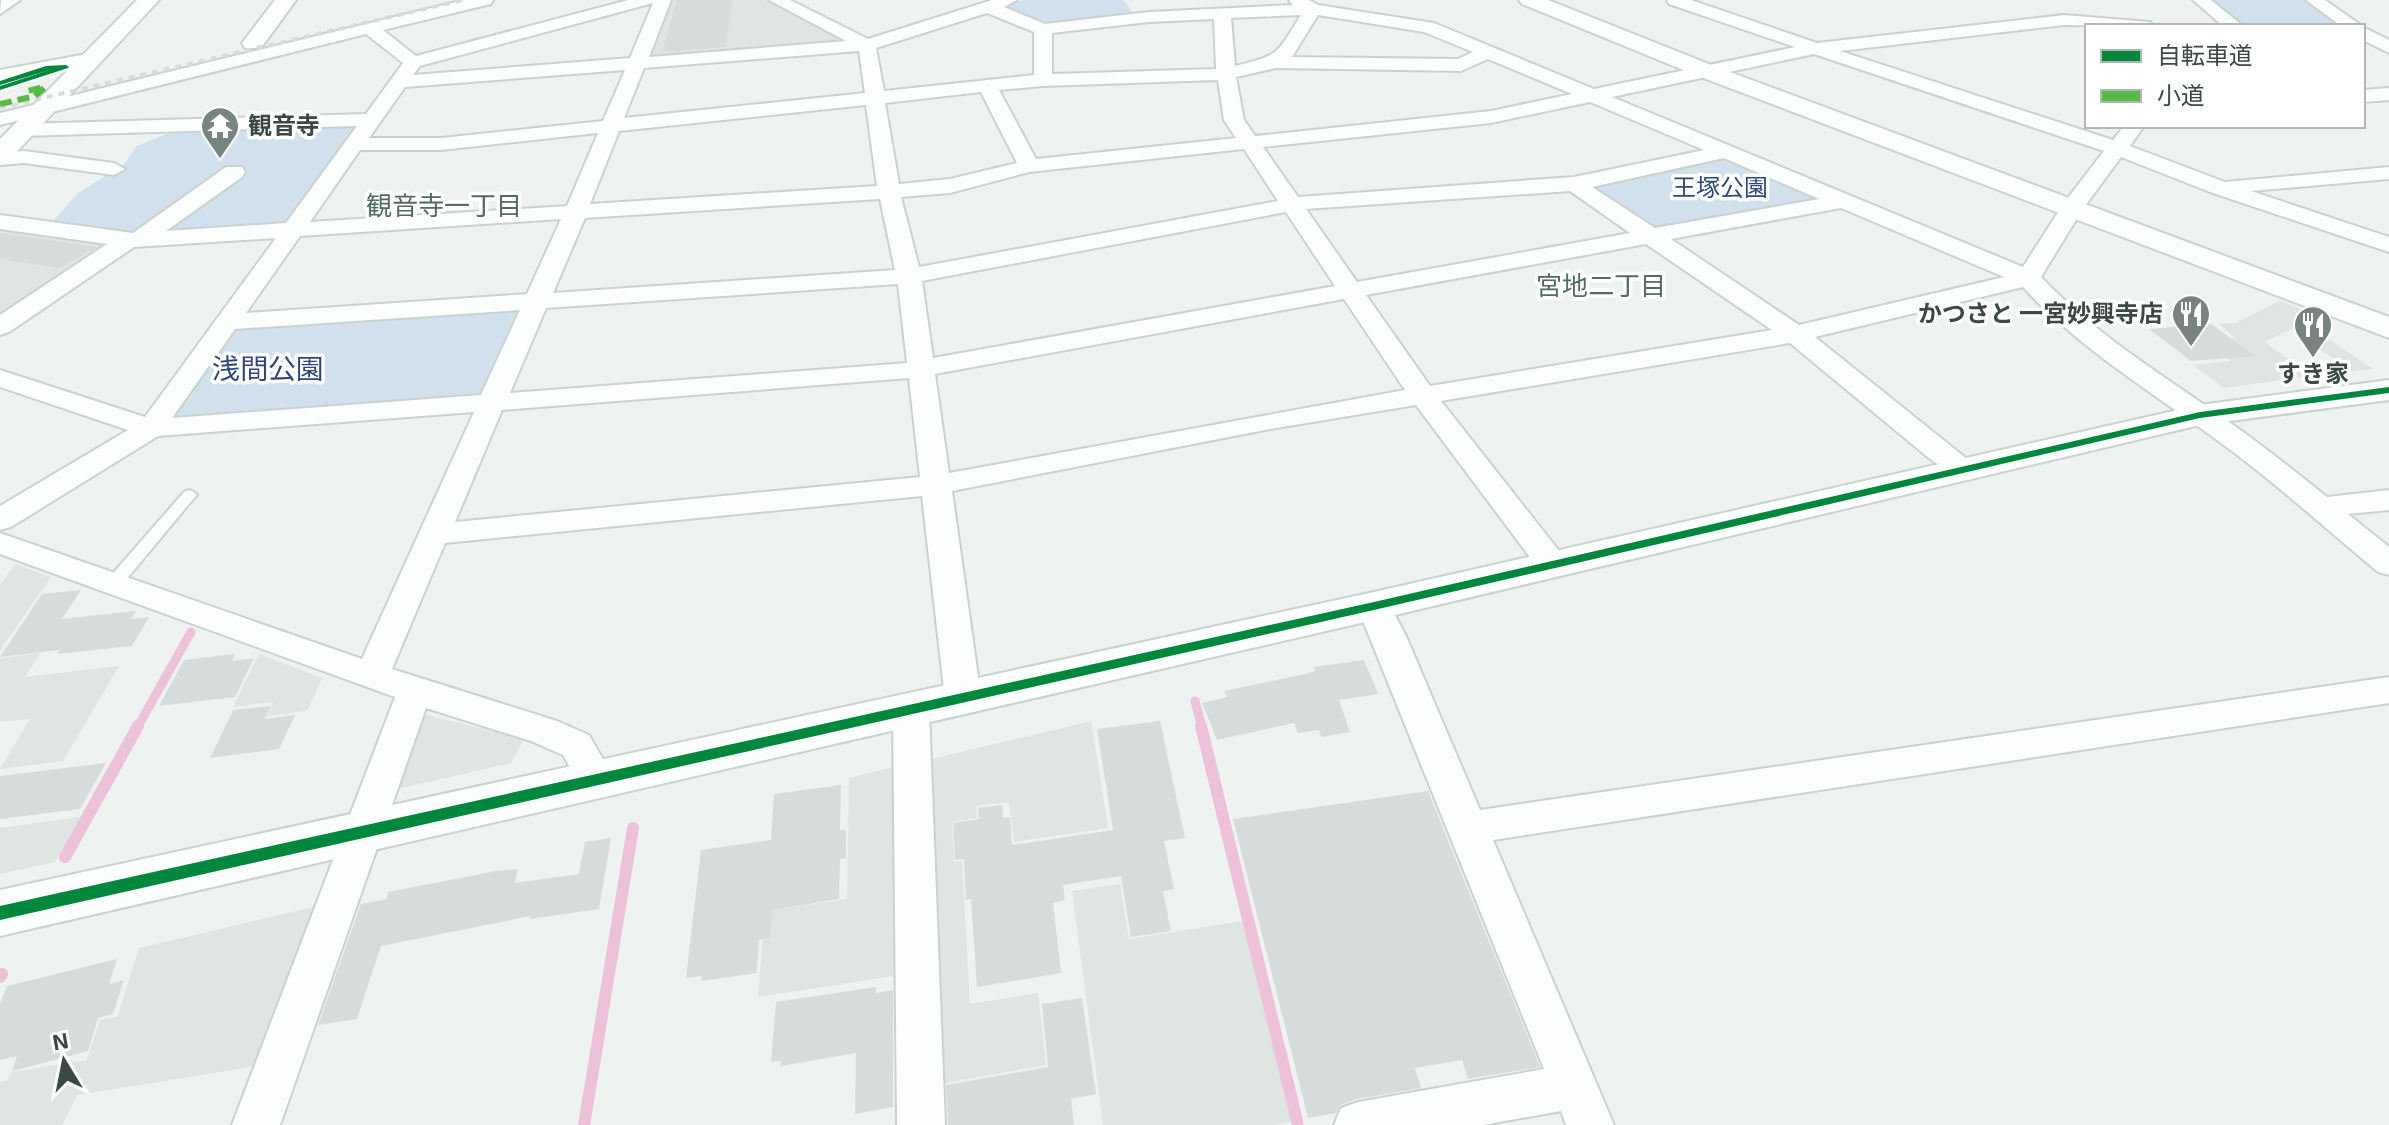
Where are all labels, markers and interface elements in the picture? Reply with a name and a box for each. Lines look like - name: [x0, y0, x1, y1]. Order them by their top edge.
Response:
- legend: [2085, 24, 2365, 128]
- text: 自転車道: [2157, 40, 2253, 69]
- text: 小道: [2157, 80, 2205, 109]
- temple icon: 観音寺: [199, 105, 241, 160]
- place label: 観音寺: [248, 110, 320, 139]
- park label: 王塚公園: [1672, 172, 1768, 201]
- district label: 観音寺一丁目: [366, 189, 522, 220]
- district label: 宮地二丁目: [1536, 269, 1666, 300]
- restaurant icon: かつさと 一宮妙興寺店: [2170, 293, 2212, 348]
- place label: かつさと 一宮妙興寺店: [1918, 298, 2163, 327]
- restaurant icon: すき家: [2292, 304, 2334, 359]
- park label: 浅間公園: [212, 351, 324, 385]
- place label: すき家: [2277, 358, 2349, 387]
- north arrow: [24, 1021, 104, 1101]
- text: N: [50, 1026, 70, 1055]

